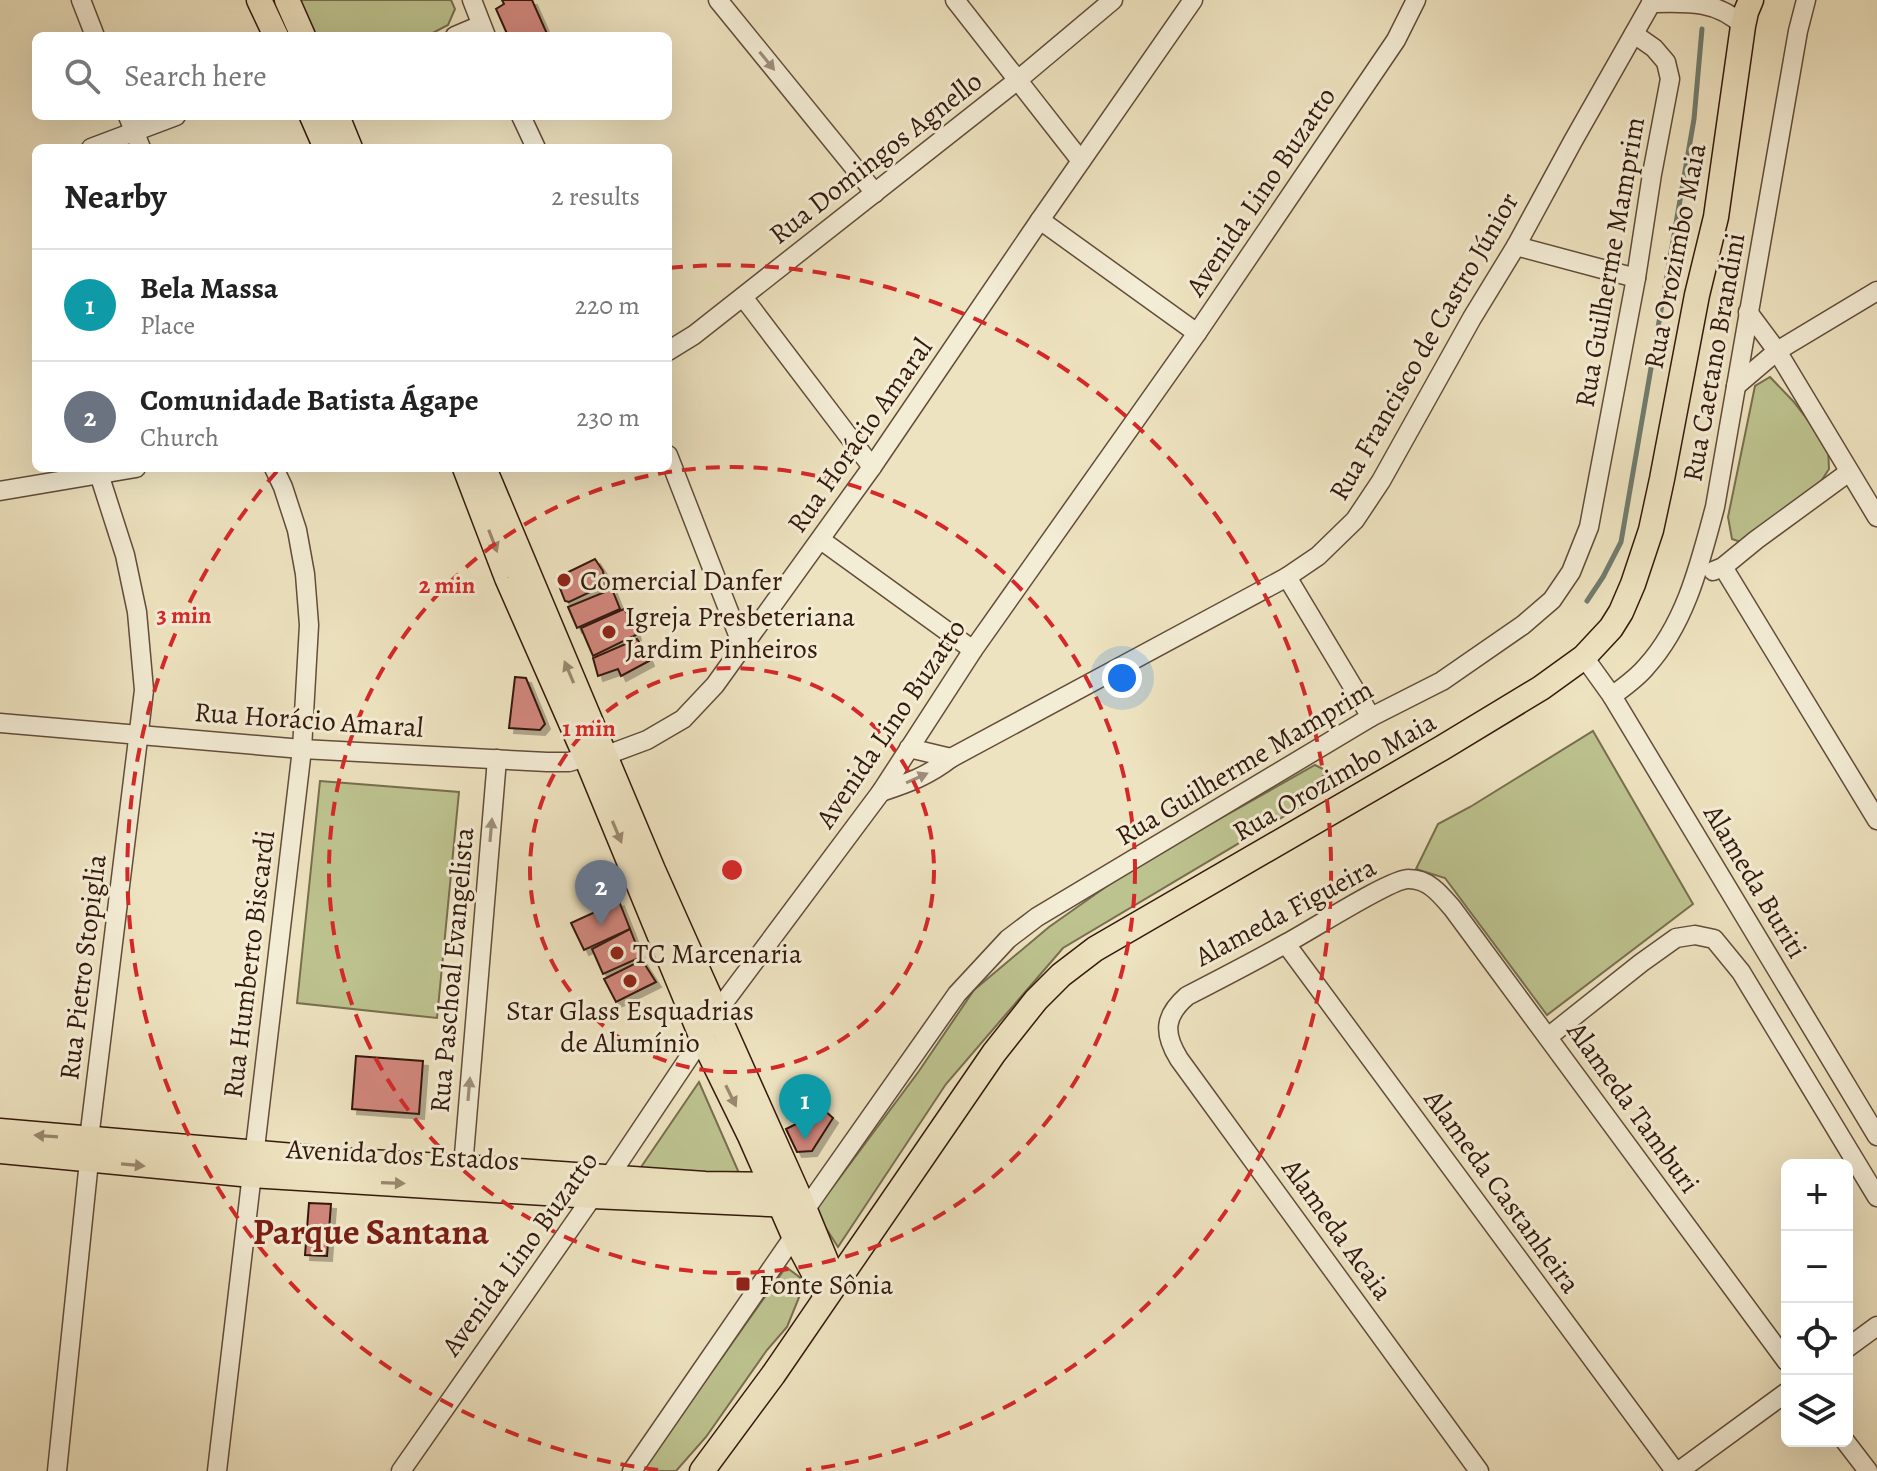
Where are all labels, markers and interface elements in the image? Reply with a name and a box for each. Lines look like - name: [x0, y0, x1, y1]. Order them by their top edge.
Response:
- search box: [32, 32, 672, 120]
- one-way arrow: [759, 50, 776, 71]
- icon: search: [60, 54, 104, 98]
- text: Search here: [124, 56, 267, 96]
- street label: Rua Domingos Agnello: [761, 63, 990, 253]
- street label: Avenida Lino Buzatto: [1176, 80, 1345, 304]
- street label: Rua Guilherme Mamprim: [1566, 114, 1654, 410]
- street label: Rua Orozimbo Maia: [1634, 140, 1715, 372]
- text: Nearby: [64, 173, 167, 220]
- text: 2 results: [551, 179, 640, 214]
- street label: Rua Francisco de Castro Júnior: [1320, 185, 1528, 508]
- street label: Rua Caetano Brandini: [1673, 230, 1755, 484]
- text: Bela Massa: [140, 268, 278, 308]
- text: 1: [85, 288, 95, 323]
- text: 220 m: [575, 288, 640, 323]
- text: Place: [140, 308, 195, 343]
- street label: Rua Horácio Amaral: [778, 330, 941, 541]
- text: Comunidade Batista Ágape: [140, 380, 479, 420]
- text: 2: [84, 400, 96, 435]
- text: 230 m: [576, 400, 640, 435]
- text: Church: [140, 420, 219, 455]
- one-way arrow: [487, 529, 500, 553]
- place label: Comercial Danfer: [580, 562, 783, 600]
- text: 2 min: [419, 569, 476, 601]
- marker: Comercial Danfer: [555, 571, 573, 589]
- place label: Igreja Presbeteriana Jardim Pinheiros: [625, 598, 855, 668]
- text: 3 min: [156, 599, 212, 631]
- street label: Avenida Lino Buzatto: [806, 612, 975, 836]
- marker: Igreja Presbeteriana Jardim Pinheiros: [600, 623, 618, 641]
- your location: [1102, 658, 1142, 698]
- one-way arrow: [563, 661, 576, 684]
- street label: Rua Guilherme Mamprim: [1109, 671, 1380, 855]
- street label: Rua Horácio Amaral: [193, 693, 425, 747]
- street label: Rua Orozimbo Maia: [1226, 703, 1443, 851]
- text: 1 min: [562, 712, 616, 744]
- one-way arrow: [906, 772, 929, 785]
- street label: Alameda Buriti: [1694, 797, 1816, 965]
- one-way arrow: [485, 817, 498, 842]
- one-way arrow: [610, 820, 623, 844]
- street label: Rua Paschoal Evangelista: [421, 826, 483, 1114]
- street label: Rua Humberto Biscardi: [214, 828, 284, 1100]
- street label: Alameda Figueira: [1187, 848, 1383, 976]
- street label: Rua Pietro Stopiglia: [50, 852, 116, 1082]
- centre of rings: [718, 856, 746, 884]
- pin: 2: [575, 860, 627, 926]
- place label: TC Marcenaria: [633, 935, 802, 973]
- marker: TC Marcenaria: [608, 944, 626, 962]
- marker: Star Glass Esquadrias de Alumínio: [621, 972, 639, 990]
- place label: Star Glass Esquadrias de Alumínio: [506, 992, 754, 1062]
- street label: Alameda Tamburi: [1557, 1013, 1708, 1201]
- pin: 1: [779, 1074, 831, 1140]
- one-way arrow: [463, 1076, 476, 1101]
- street label: Alameda Castanheira: [1415, 1081, 1589, 1301]
- one-way arrow: [724, 1084, 738, 1108]
- one-way arrow: [33, 1129, 58, 1142]
- street label: Avenida dos Estados: [284, 1130, 520, 1180]
- street label: Avenida Lino Buzatto: [432, 1144, 607, 1364]
- street label: Alameda Acaia: [1272, 1150, 1402, 1308]
- one-way arrow: [121, 1158, 146, 1171]
- map controls: [1781, 1159, 1853, 1447]
- button: +: [1781, 1159, 1853, 1231]
- one-way arrow: [381, 1177, 406, 1190]
- district label: Parque Santana: [253, 1207, 490, 1256]
- button: −: [1781, 1231, 1853, 1303]
- place label: Fonte Sônia: [759, 1266, 893, 1304]
- marker: Fonte Sônia: [734, 1275, 752, 1293]
- button: locate: [1781, 1303, 1853, 1375]
- button: layers: [1781, 1375, 1853, 1447]

